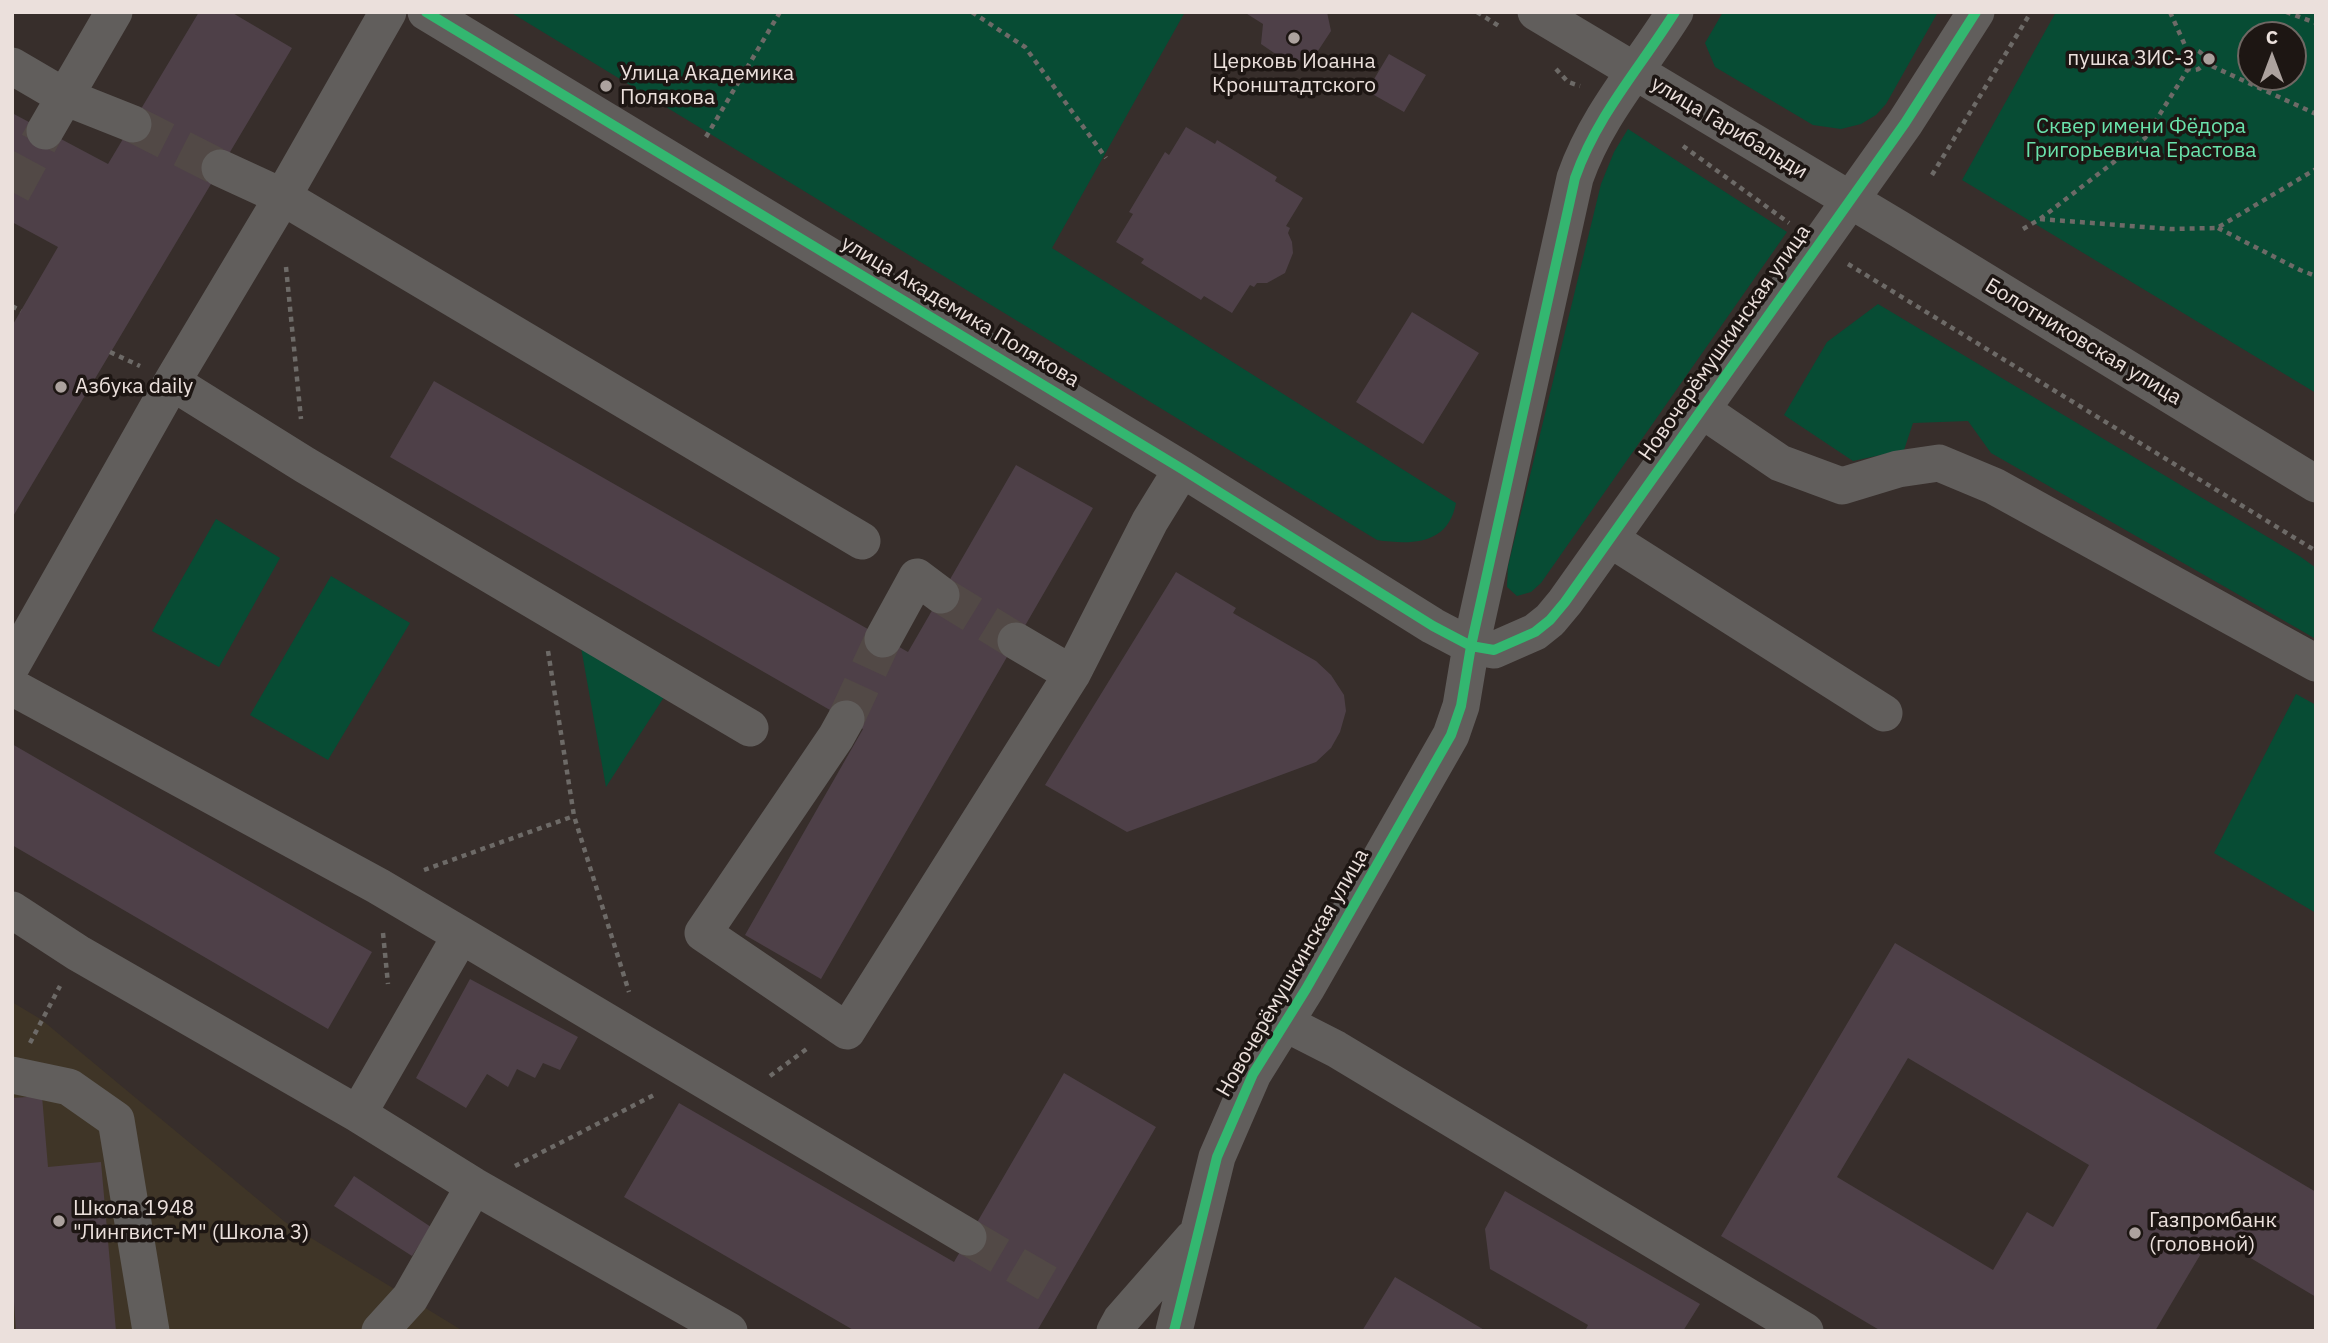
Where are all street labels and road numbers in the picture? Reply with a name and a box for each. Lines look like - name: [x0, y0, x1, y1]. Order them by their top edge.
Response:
- street label: улица Гарибальди: [1646, 71, 1812, 185]
- street label: Новочерёмушкинская улица: [1634, 220, 1816, 466]
- street label: улица Академика Полякова: [836, 231, 1084, 393]
- street label: Болотниковская улица: [1980, 273, 2186, 411]
- street label: Новочерёмушкинская улица: [1212, 845, 1374, 1101]

